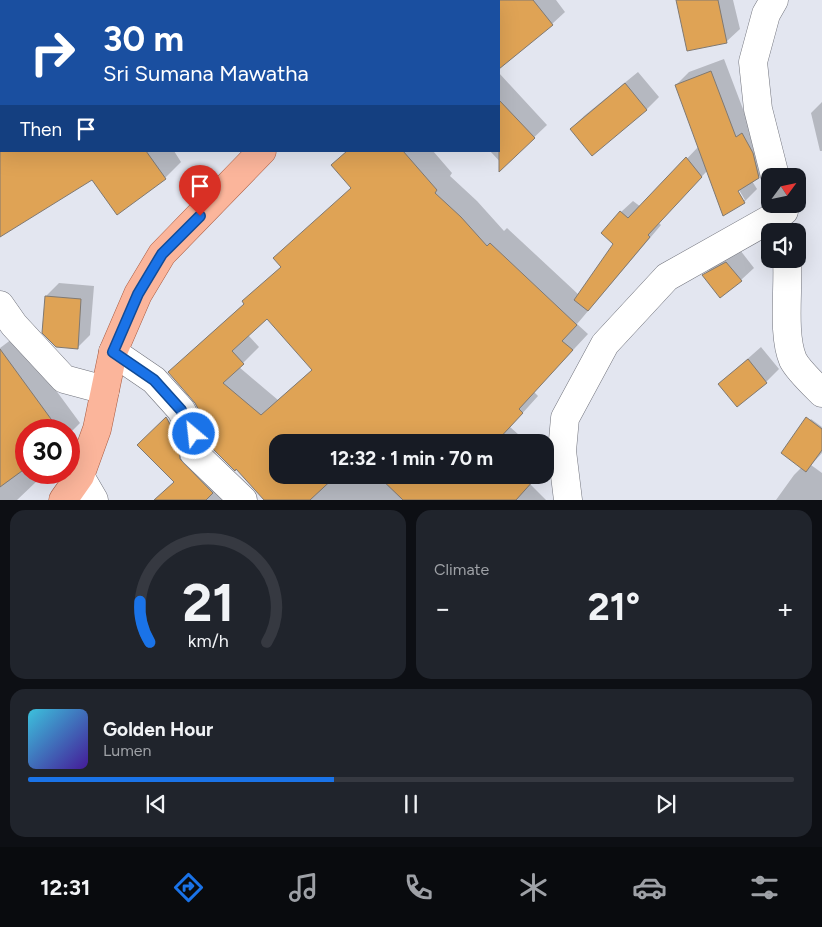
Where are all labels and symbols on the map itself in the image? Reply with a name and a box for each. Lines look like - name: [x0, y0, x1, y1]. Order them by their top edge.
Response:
- pin: [179, 165, 221, 216]
- north arrow: [761, 168, 806, 212]
- position arrow: [167, 407, 219, 459]
- speed limit sign: 30: [15, 419, 80, 484]

